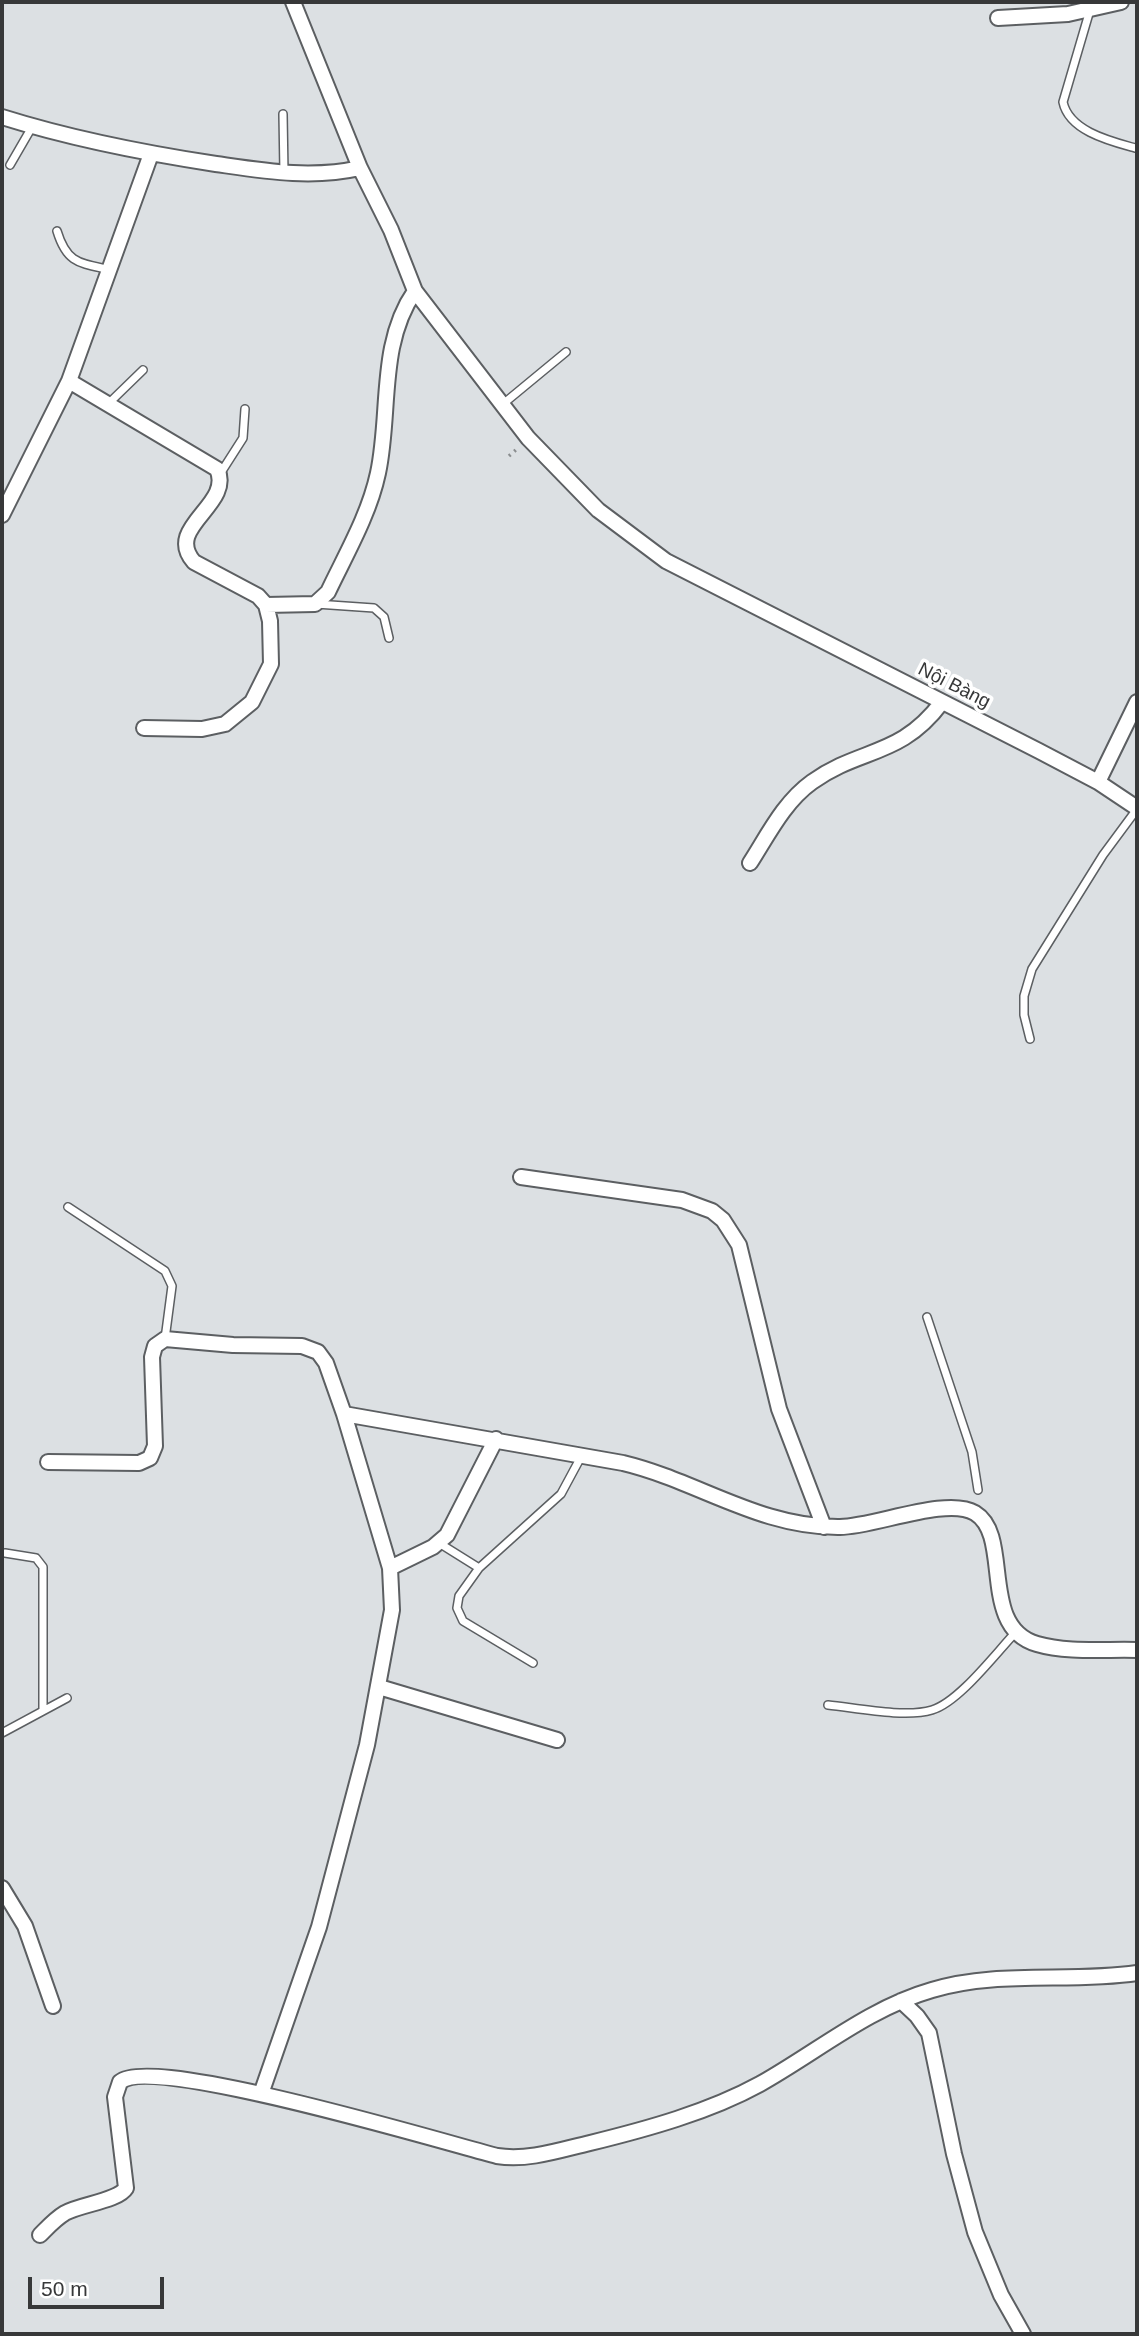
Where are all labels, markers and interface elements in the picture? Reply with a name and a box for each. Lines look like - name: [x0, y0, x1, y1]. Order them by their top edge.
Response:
- street label: Nội Bàng: [914, 658, 994, 714]
- scale bar: [32, 2262, 168, 2306]
- text: 50 m: [41, 2277, 88, 2300]

